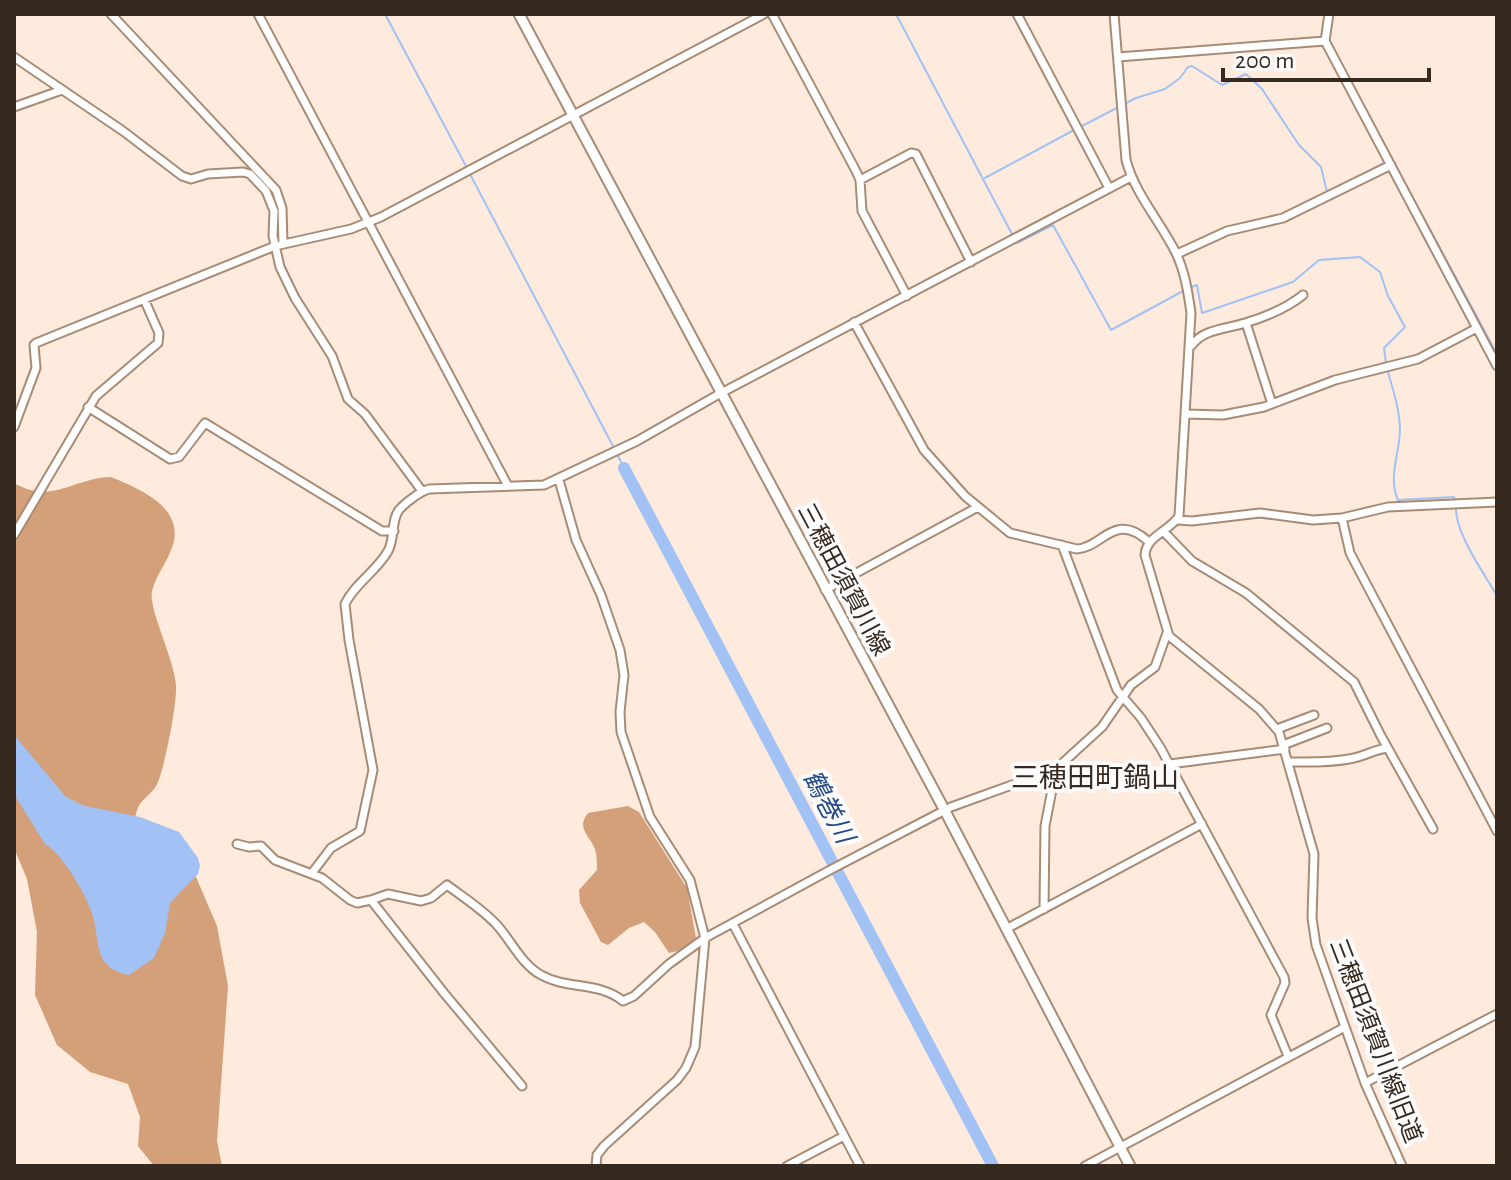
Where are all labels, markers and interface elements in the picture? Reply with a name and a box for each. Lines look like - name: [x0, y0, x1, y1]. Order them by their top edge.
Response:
- scale bar: [1223, 32, 1429, 82]
- text: 200 m: [1235, 49, 1294, 73]
- street label: 三穂田須賀川線: [793, 499, 895, 660]
- district label: 三穂田町鍋山: [1011, 763, 1179, 793]
- water label: 鶴巻川: [798, 766, 860, 850]
- street label: 三穂田須賀川線旧道: [1325, 935, 1427, 1146]

